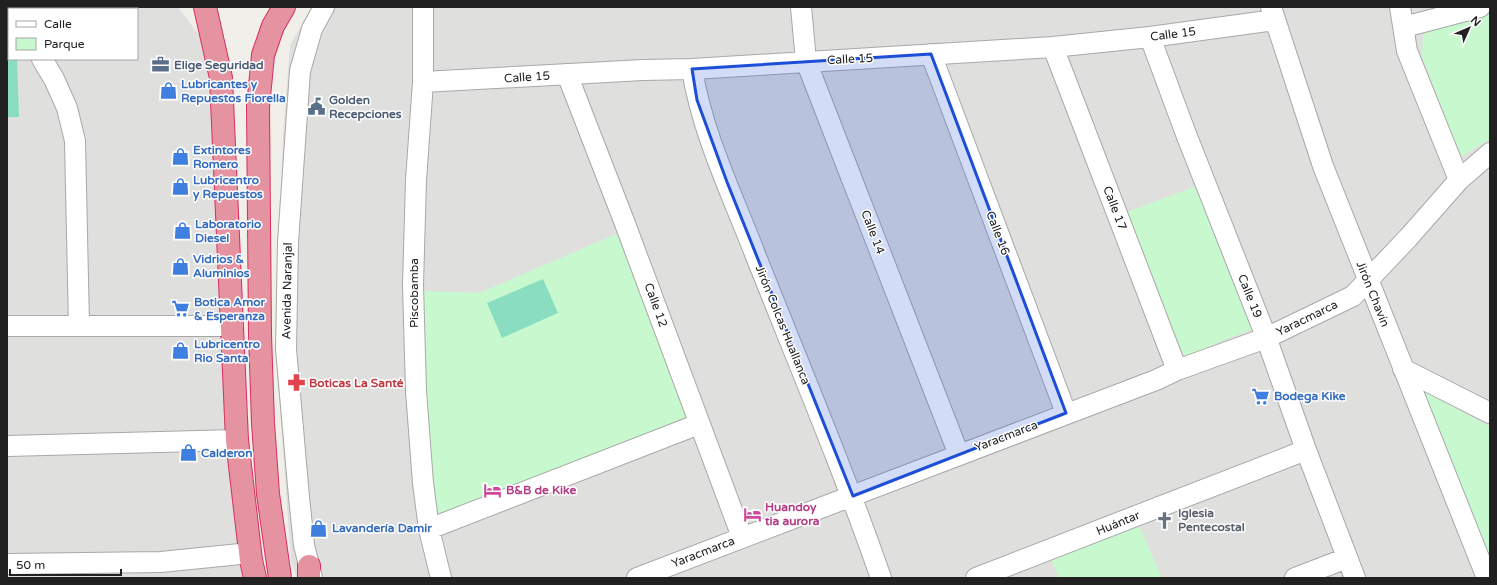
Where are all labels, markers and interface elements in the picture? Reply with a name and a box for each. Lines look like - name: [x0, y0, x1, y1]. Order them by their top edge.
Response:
- legend: [8, 8, 138, 60]
- north arrow: [1449, 8, 1489, 48]
- text: N: [1468, 14, 1483, 29]
- text: Calle: [44, 17, 72, 31]
- street label: Calle 15: [1149, 24, 1197, 44]
- text: Parque: [44, 37, 85, 51]
- street label: Calle 15: [827, 51, 873, 67]
- office icon: Elige Seguridad: [151, 55, 171, 75]
- place label: Elige Seguridad: [174, 58, 264, 73]
- street label: Calle 15: [504, 68, 550, 86]
- place label: Lubricantes y Repuestos Fiorella: [181, 77, 286, 106]
- shop icon: Lubricantes y Repuestos Fiorella: [158, 81, 178, 101]
- place label: Golden Recepciones: [329, 93, 402, 122]
- public building icon: Golden Recepciones: [306, 97, 326, 117]
- place label: Extintores Romero: [193, 143, 251, 171]
- shop icon: Extintores Romero: [170, 147, 190, 167]
- place label: Lubricentro y Repuestos: [193, 173, 263, 202]
- shop icon: Lubricentro y Repuestos: [170, 177, 190, 197]
- street label: Calle 17: [1100, 184, 1130, 232]
- street label: Calle 14: [858, 208, 888, 256]
- street label: Calle 16: [983, 209, 1013, 257]
- place label: Laboratorio Diesel: [195, 217, 261, 245]
- shop icon: Laboratorio Diesel: [172, 221, 192, 241]
- street label: Avenida Naranjal: [279, 242, 295, 340]
- place label: Vidrios & Aluminios: [193, 252, 250, 280]
- shop icon: Vidrios & Aluminios: [170, 256, 190, 276]
- street label: Piscobamba: [407, 258, 421, 328]
- street label: Jirón Chavín: [1353, 259, 1393, 329]
- street label: Jirón Colcas Huallanca: [753, 263, 813, 387]
- street label: Calle 19: [1235, 272, 1265, 320]
- street label: Calle 12: [642, 281, 670, 329]
- place label: Botica Amor & Esperanza: [194, 295, 266, 324]
- street label: Yaracmarca: [1274, 297, 1340, 339]
- supermarket icon: Botica Amor & Esperanza: [171, 299, 191, 319]
- place label: Lubricentro Rio Santa: [194, 337, 260, 365]
- shop icon: Lubricentro Rio Santa: [171, 341, 191, 361]
- pharmacy icon: Boticas La Santé: [286, 373, 306, 393]
- place label: Boticas La Santé: [309, 376, 404, 390]
- supermarket icon: Bodega Kike: [1251, 386, 1271, 406]
- place label: Bodega Kike: [1274, 389, 1346, 404]
- street label: Yaracmarca: [972, 418, 1040, 454]
- shop icon: Calderon: [178, 443, 198, 463]
- place label: Calderon: [201, 446, 252, 460]
- hotel icon: B&B de Kike: [483, 480, 503, 500]
- place label: B&B de Kike: [506, 483, 576, 497]
- place label: Huandoy tia aurora: [764, 500, 820, 528]
- hotel icon: Huandoy tia aurora: [742, 504, 762, 524]
- place label: Iglesia Pentecostal: [1178, 506, 1245, 534]
- street label: Huántar: [1094, 508, 1142, 538]
- church icon: Iglesia Pentecostal: [1155, 510, 1175, 530]
- shop icon: Lavandería Damir: [309, 518, 329, 538]
- place label: Lavandería Damir: [332, 521, 432, 535]
- street label: Yaracmarca: [669, 534, 737, 570]
- scale bar: [10, 551, 121, 577]
- text: 50 m: [16, 558, 45, 572]

